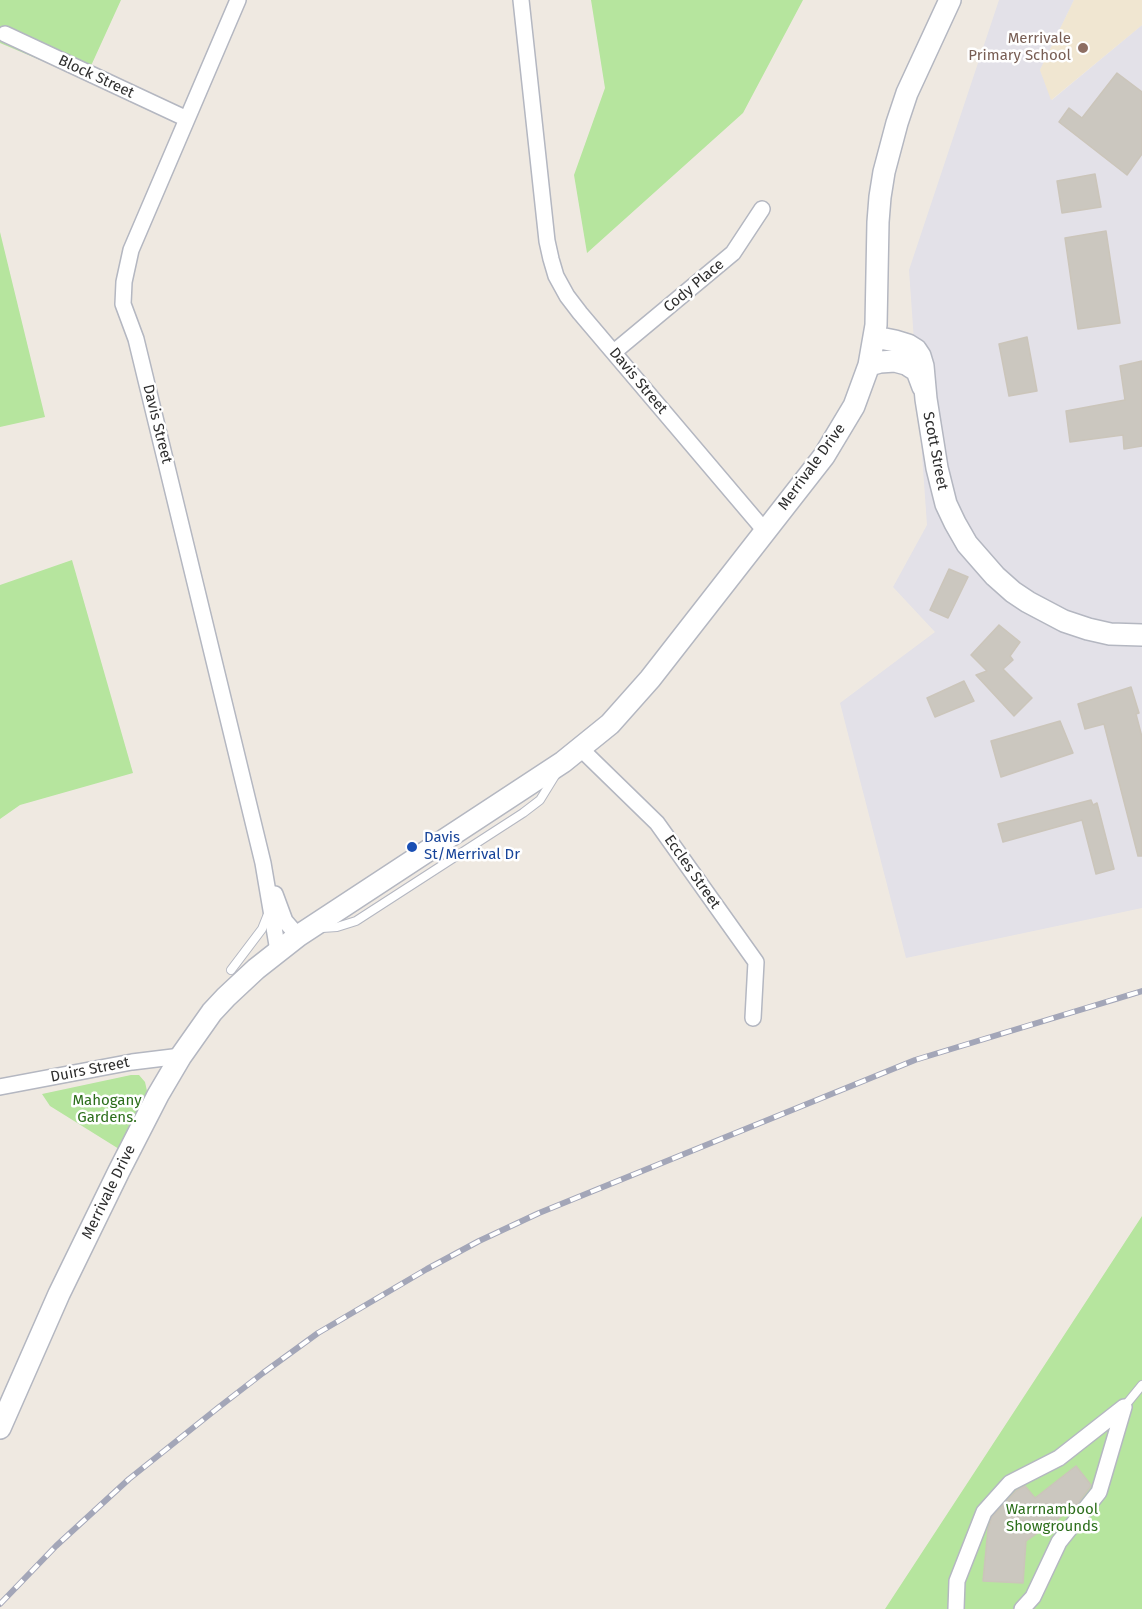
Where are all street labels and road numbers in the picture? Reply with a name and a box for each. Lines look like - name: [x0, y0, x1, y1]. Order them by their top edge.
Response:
- street label: Block Street: [55, 52, 137, 102]
- street label: Cody Place: [660, 256, 728, 316]
- street label: Davis Street: [605, 344, 671, 418]
- street label: Davis Street: [139, 383, 175, 465]
- street label: Scott Street: [919, 410, 951, 492]
- street label: Merrivale Drive: [775, 420, 849, 514]
- street label: Eccles Street: [660, 832, 724, 912]
- street label: Duirs Street: [49, 1054, 131, 1086]
- street label: Merrivale Drive: [78, 1142, 140, 1242]

